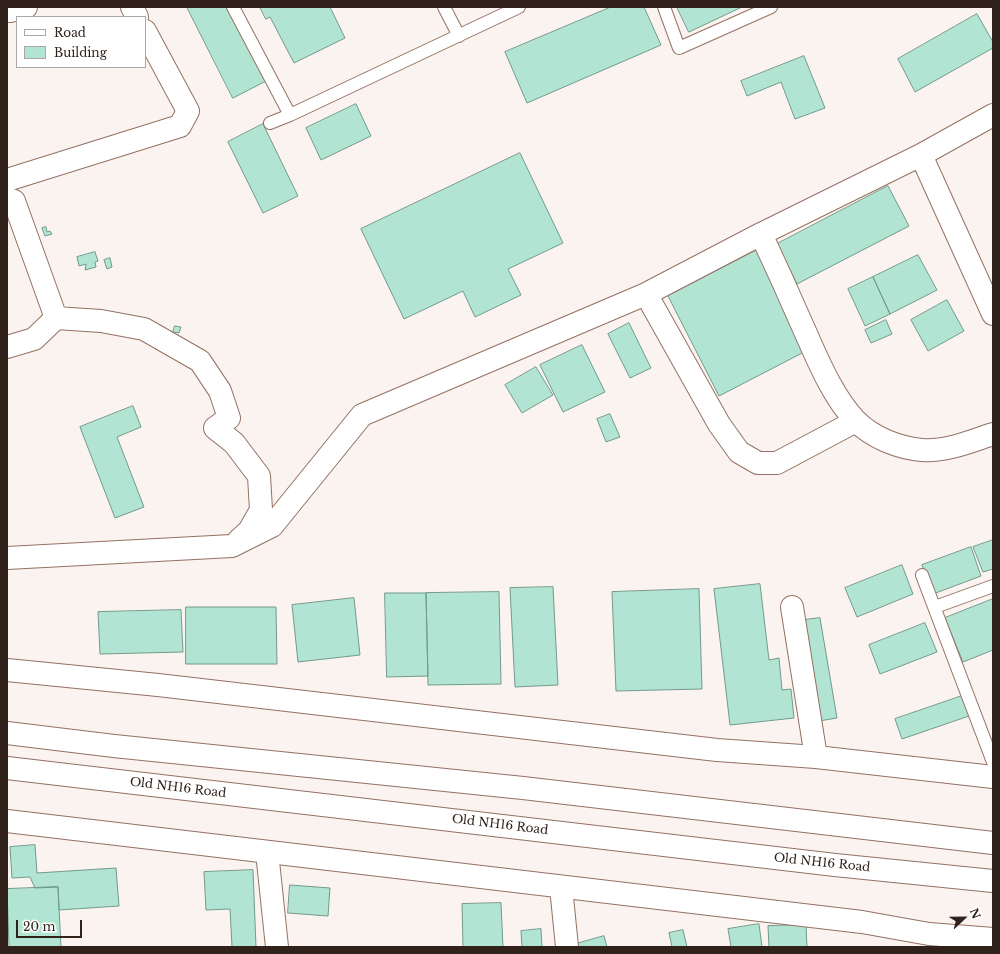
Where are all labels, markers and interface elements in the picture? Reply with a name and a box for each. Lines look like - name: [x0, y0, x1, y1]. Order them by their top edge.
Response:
- legend: [16, 16, 146, 68]
- text: Road: [54, 25, 86, 40]
- text: Building: [54, 45, 107, 60]
- street label: Old NH16 Road: [129, 775, 227, 801]
- street label: Old NH16 Road: [451, 812, 549, 838]
- street label: Old NH16 Road: [773, 851, 871, 875]
- north arrow: [944, 898, 984, 938]
- text: N: [967, 906, 984, 921]
- scale bar: [18, 912, 84, 938]
- text: 20 m: [23, 919, 55, 934]

